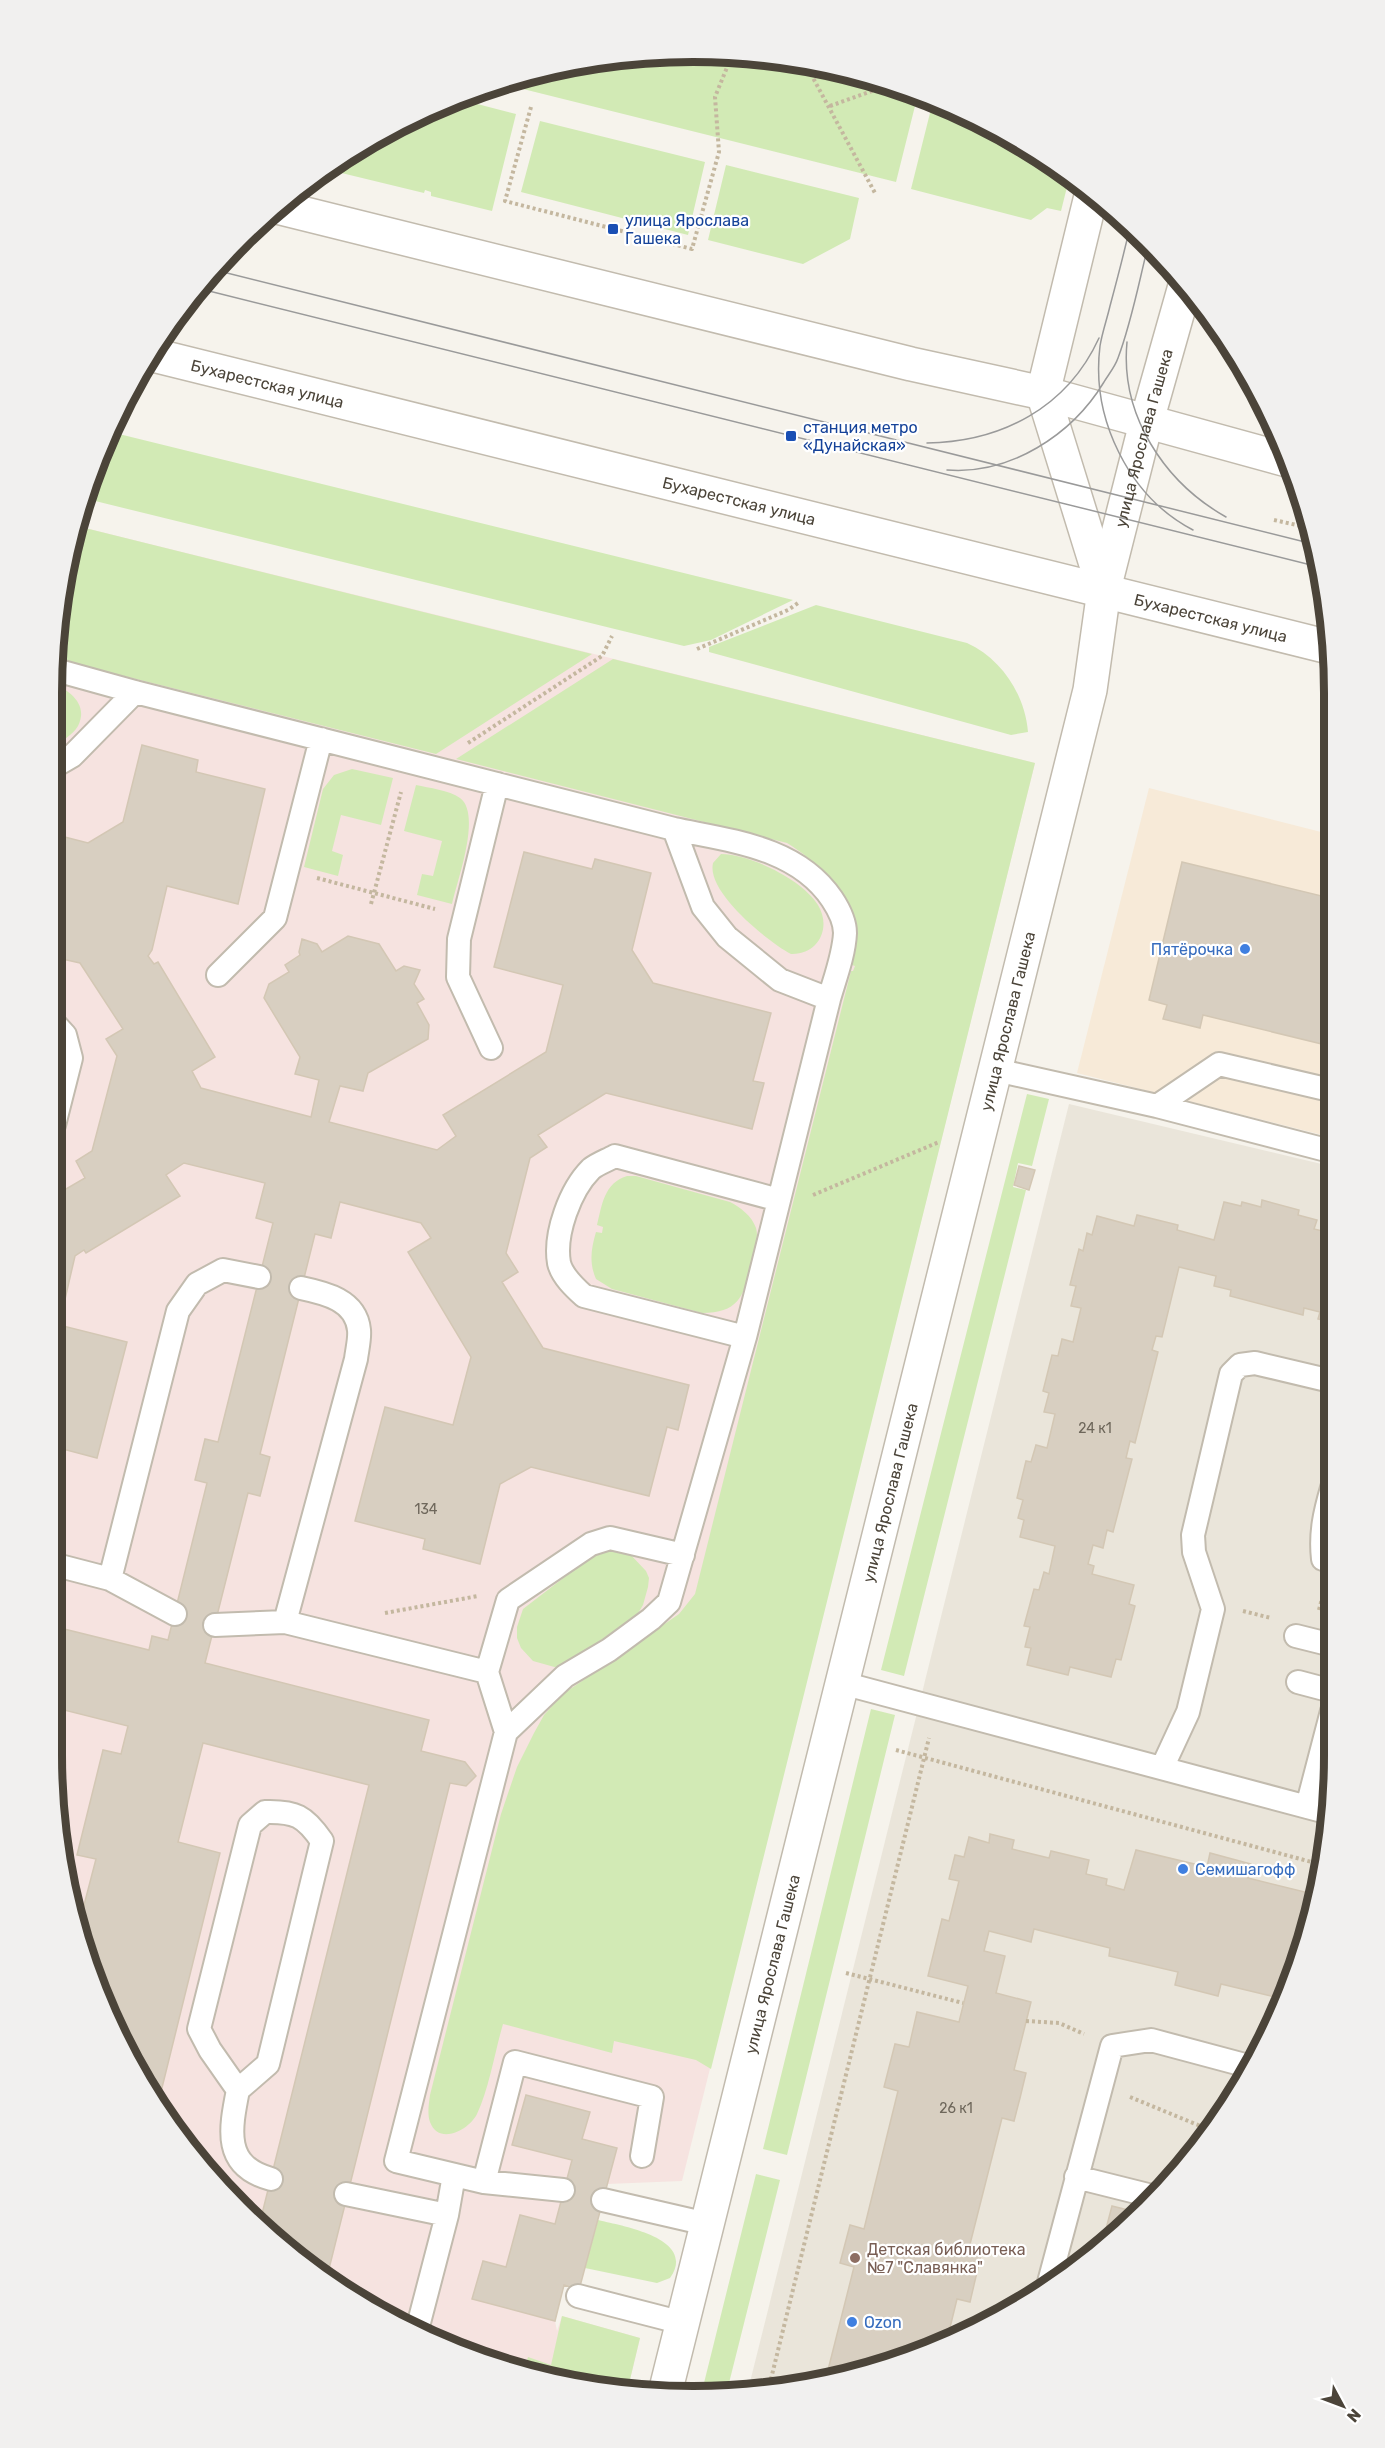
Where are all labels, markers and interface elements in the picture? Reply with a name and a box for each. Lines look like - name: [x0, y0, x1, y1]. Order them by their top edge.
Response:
- place label: улица Ярослава Гашека: [625, 211, 749, 248]
- marker: улица Ярослава Гашека: [606, 222, 620, 236]
- street label: улица Ярослава Гашека: [1111, 347, 1177, 530]
- street label: Бухарестская улица: [189, 356, 346, 412]
- place label: станция метро «Дунайская»: [803, 418, 918, 455]
- marker: станция метро «Дунайская»: [784, 429, 798, 443]
- street label: Бухарестская улица: [660, 473, 817, 529]
- street label: Бухарестская улица: [1132, 590, 1289, 646]
- street label: улица Ярослава Гашека: [976, 930, 1039, 1113]
- place label: Пятёрочка: [1151, 940, 1233, 959]
- marker: Пятёрочка: [1238, 942, 1252, 956]
- street label: улица Ярослава Гашека: [859, 1401, 922, 1584]
- house number: 24 к1: [1078, 1420, 1112, 1437]
- house number: 134: [414, 1501, 438, 1518]
- place label: Семишагофф: [1195, 1860, 1296, 1879]
- marker: Семишагофф: [1176, 1862, 1190, 1876]
- street label: улица Ярослава Гашека: [741, 1873, 804, 2056]
- house number: 26 к1: [939, 2100, 973, 2117]
- place label: Детская библиотека №7 "Славянка": [867, 2240, 1025, 2277]
- marker: Детская библиотека №7 "Славянка": [848, 2251, 862, 2265]
- place label: Ozon: [864, 2313, 902, 2332]
- marker: Ozon: [845, 2315, 859, 2329]
- north arrow: [1313, 2376, 1373, 2436]
- text: N: [1343, 2405, 1365, 2426]

